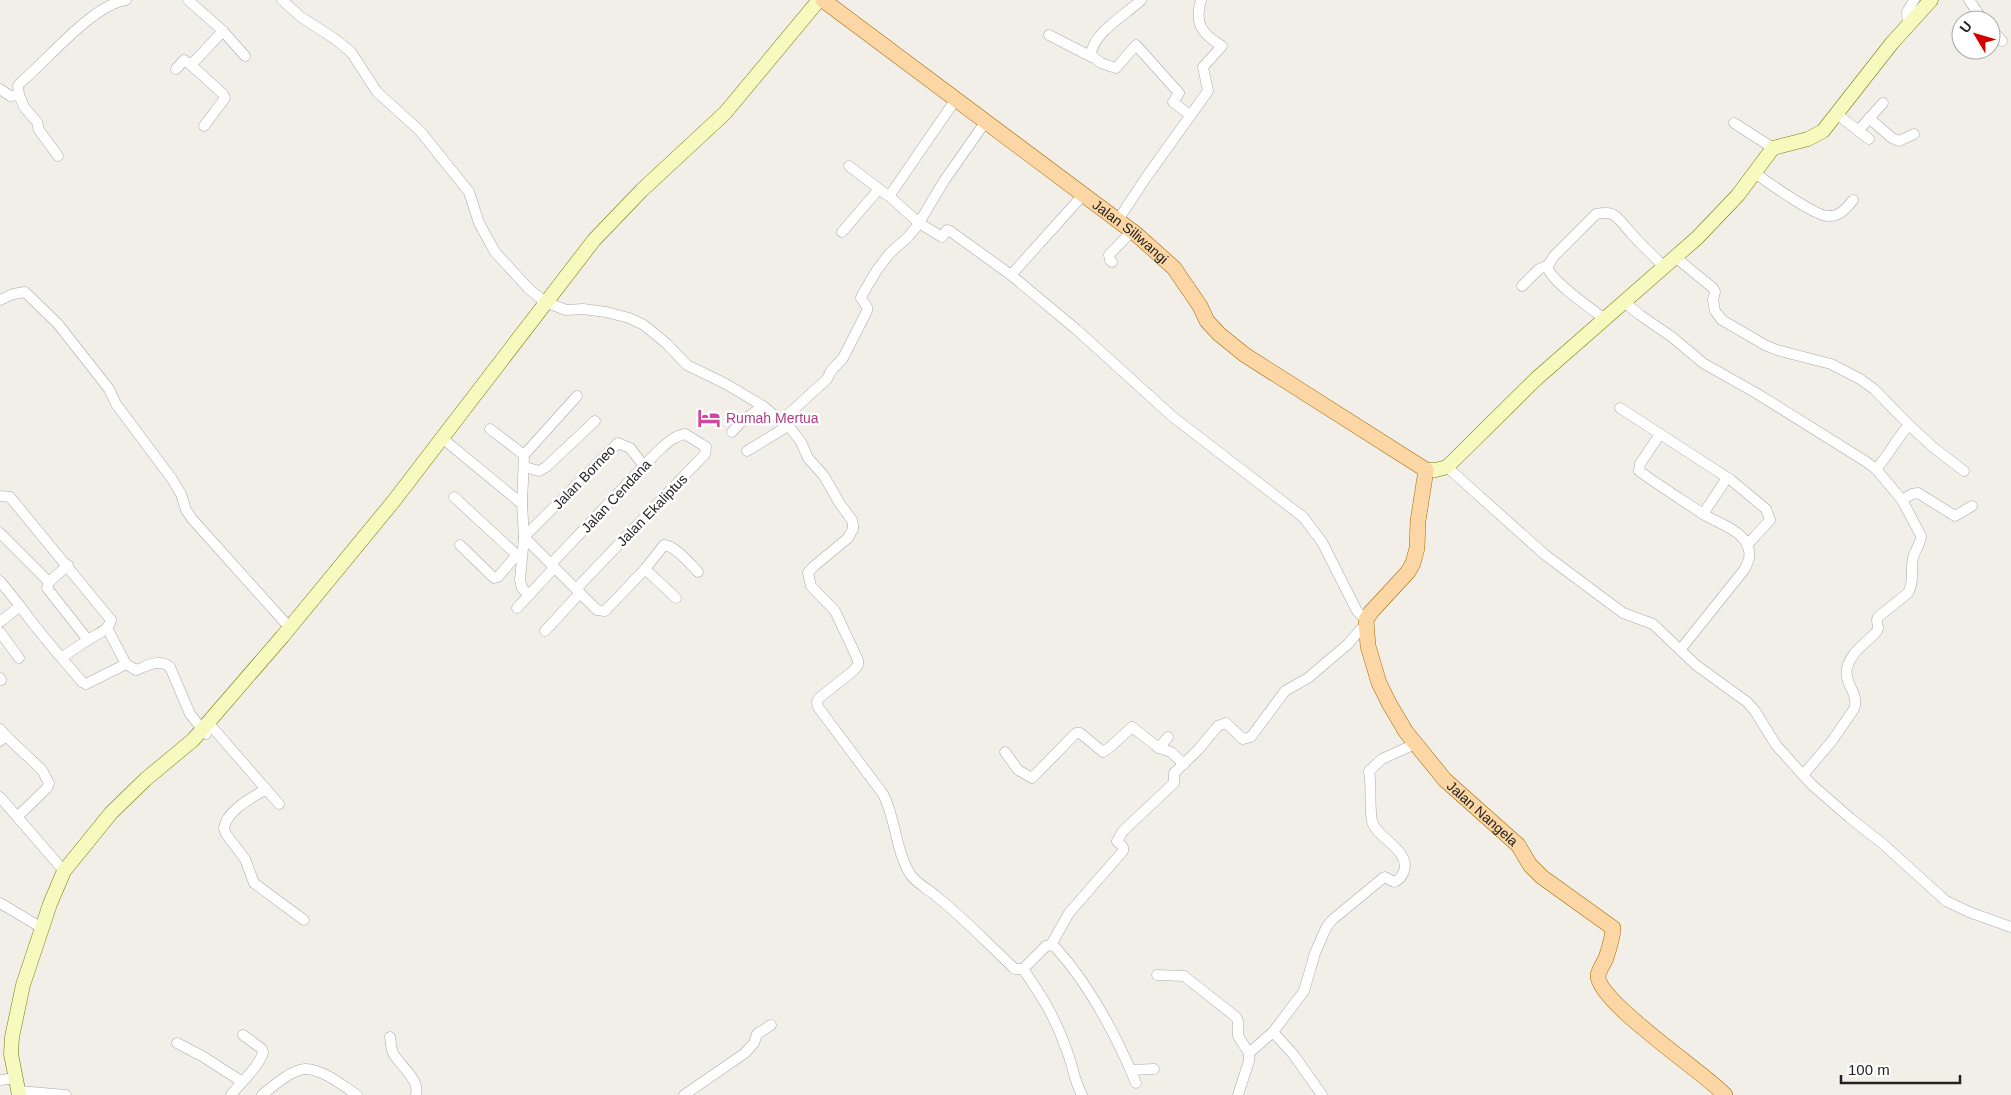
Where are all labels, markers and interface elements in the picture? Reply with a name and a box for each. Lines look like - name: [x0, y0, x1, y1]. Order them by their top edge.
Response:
- north arrow: [1951, 10, 2001, 60]
- text: U: [1956, 18, 1975, 36]
- street label: Jalan Siliwangi: [1089, 196, 1172, 267]
- hotel icon: Rumah Mertua: [696, 405, 722, 431]
- place label: Rumah Mertua: [726, 410, 819, 426]
- street label: Jalan Borneo: [550, 442, 619, 512]
- street label: Jalan Cendana: [578, 456, 654, 536]
- street label: Jalan Ekaliptus: [614, 471, 690, 549]
- street label: Jalan Nangela: [1444, 778, 1521, 849]
- scale bar: [1841, 1052, 1960, 1084]
- text: 100 m: [1848, 1061, 1890, 1078]

